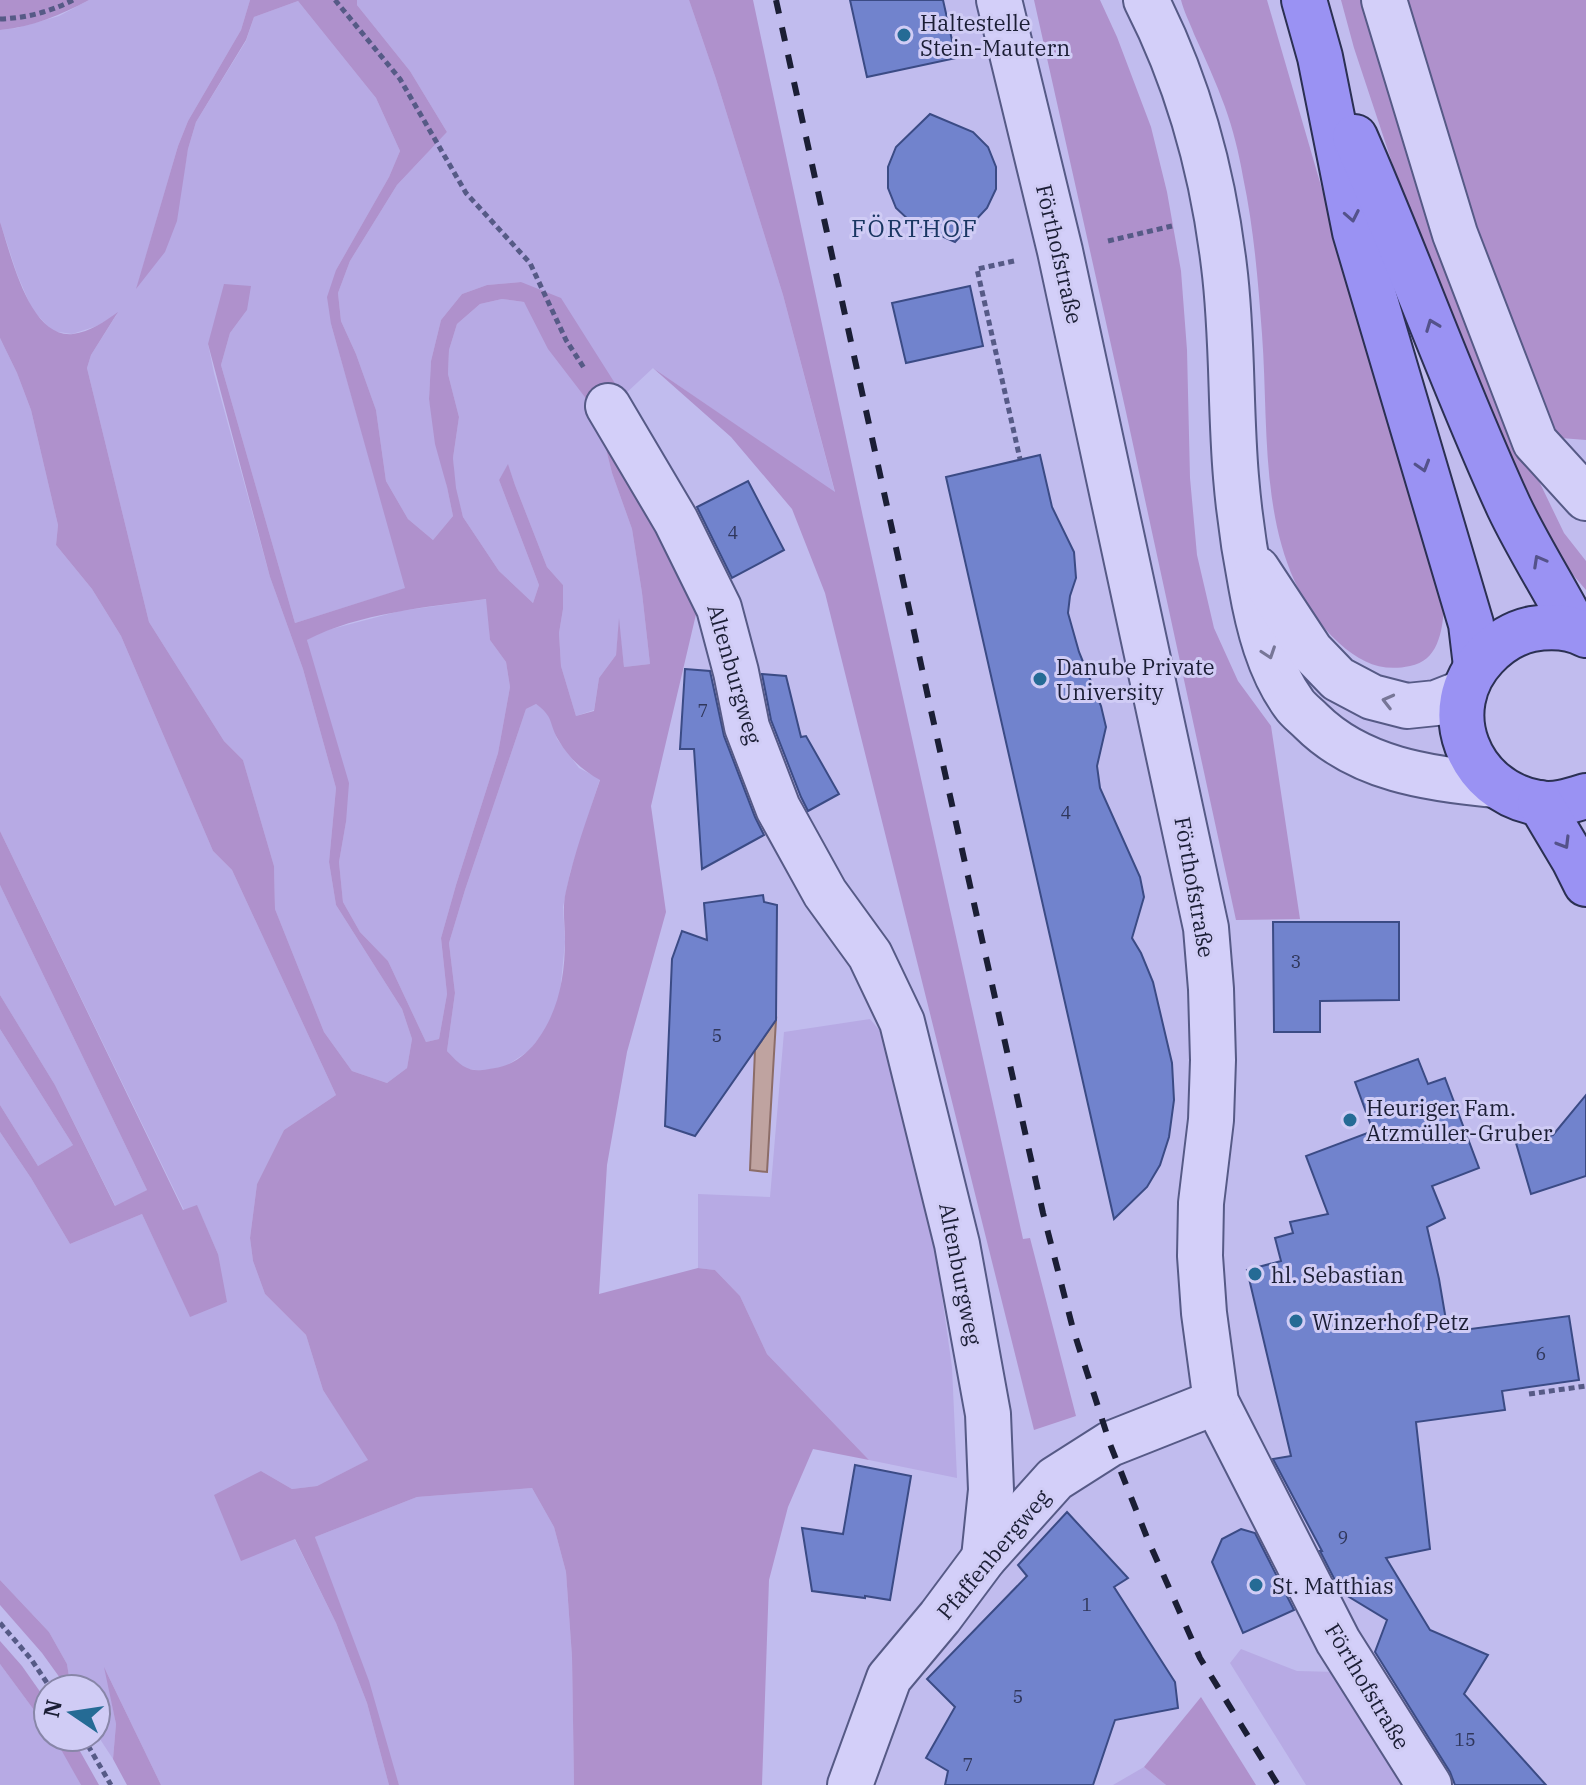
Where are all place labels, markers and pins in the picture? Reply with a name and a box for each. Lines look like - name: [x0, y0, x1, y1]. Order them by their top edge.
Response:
- place label: Haltestelle Stein-Mautern: [920, 8, 1070, 62]
- marker: Haltestelle Stein-Mautern: [895, 26, 913, 44]
- place label: Danube Private University: [1056, 652, 1215, 706]
- marker: Danube Private University: [1031, 670, 1049, 688]
- place label: Heuriger Fam. Atzmüller-Gruber: [1366, 1093, 1553, 1147]
- marker: Heuriger Fam. Atzmüller-Gruber: [1341, 1111, 1359, 1129]
- place label: hl. Sebastian: [1271, 1260, 1404, 1289]
- marker: hl. Sebastian: [1246, 1265, 1264, 1283]
- place label: Winzerhof Petz: [1312, 1307, 1469, 1336]
- marker: Winzerhof Petz: [1287, 1312, 1305, 1330]
- place label: St. Matthias: [1272, 1571, 1394, 1600]
- marker: St. Matthias: [1247, 1576, 1265, 1594]

